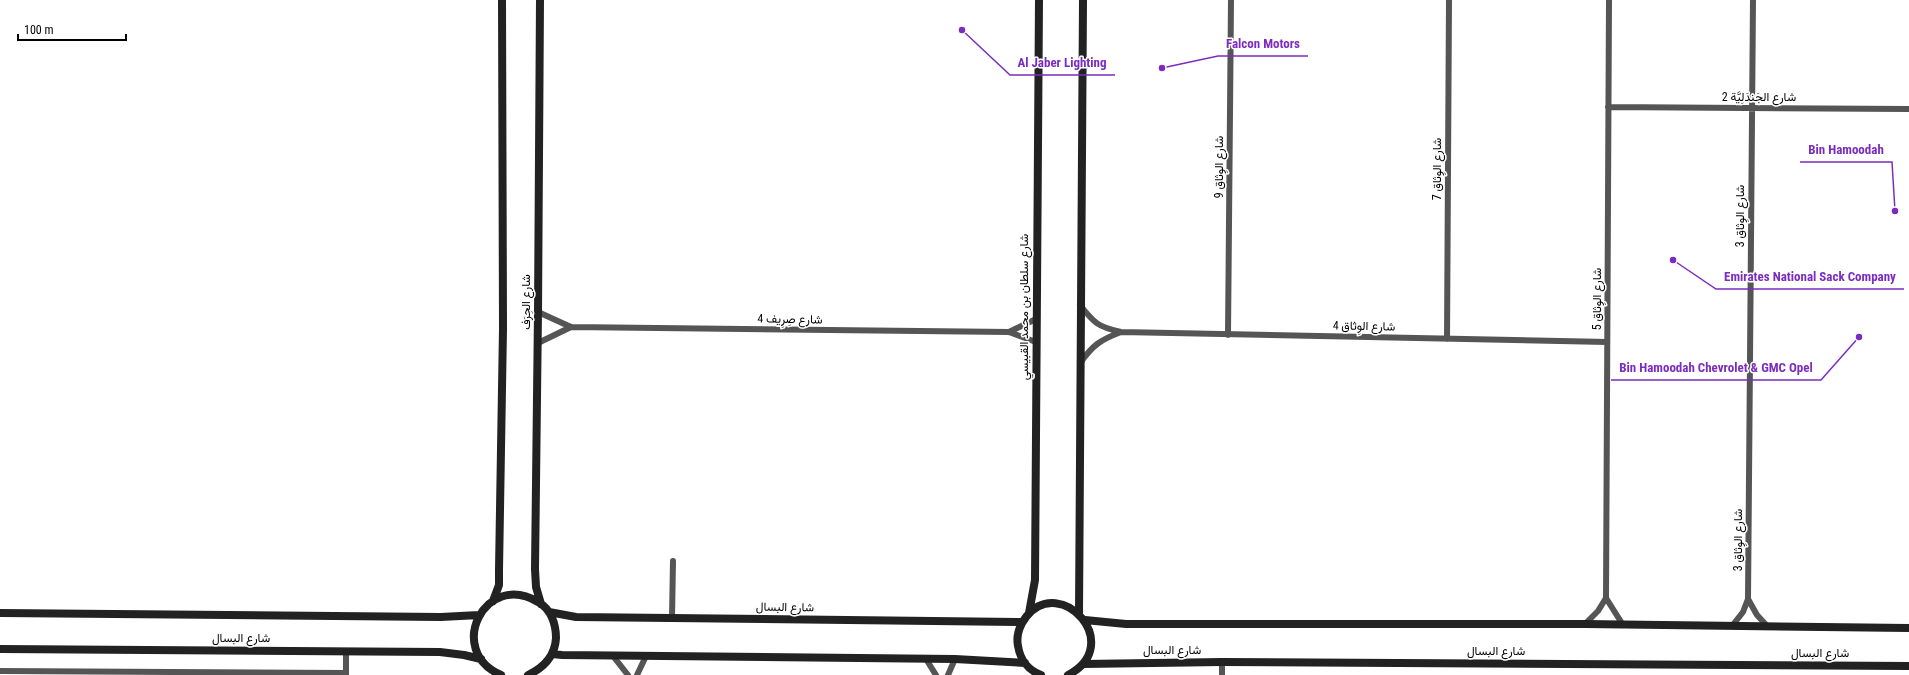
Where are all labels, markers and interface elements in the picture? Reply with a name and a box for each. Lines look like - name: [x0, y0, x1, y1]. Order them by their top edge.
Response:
- scale bar: [18, 16, 126, 42]
- text: 100 m: [24, 23, 54, 37]
- callout: Falcon Motors: [1218, 31, 1308, 56]
- text: Falcon Motors: [1226, 36, 1300, 51]
- callout: Al Jaber Lighting: [1010, 50, 1115, 75]
- text: Al Jaber Lighting: [1017, 55, 1107, 70]
- street label: شارع الجَندَلِيَّة 2: [1722, 90, 1796, 106]
- street label: شارع الوِثاق 9: [1212, 136, 1228, 198]
- callout: Bin Hamoodah: [1800, 137, 1892, 162]
- street label: شارع الوِثاق 7: [1430, 138, 1446, 200]
- text: Bin Hamoodah: [1808, 142, 1884, 157]
- street label: شارع الوِثاق 3: [1733, 185, 1749, 247]
- street label: شارع سلطان بن محمد القبيسي: [1017, 234, 1034, 380]
- callout: Emirates National Sack Company: [1716, 264, 1904, 289]
- street label: شارع الوِثاق 5: [1590, 268, 1606, 330]
- text: Emirates National Sack Company: [1724, 269, 1896, 284]
- street label: شارع الحِرَف: [519, 274, 535, 330]
- street label: شارع صِرِيف 4: [757, 311, 823, 329]
- street label: شارع الوِثاق 4: [1333, 318, 1395, 336]
- callout: Bin Hamoodah Chevrolet & GMC Opel: [1611, 355, 1821, 380]
- text: Bin Hamoodah Chevrolet & GMC Opel: [1619, 360, 1813, 375]
- street label: شارع الوِثاق 3: [1731, 509, 1747, 571]
- street label: شارع البسال: [756, 599, 814, 617]
- street label: شارع البسال: [212, 631, 270, 647]
- street label: شارع البسال: [1143, 643, 1201, 659]
- street label: شارع البسال: [1467, 644, 1525, 660]
- street label: شارع البسال: [1791, 646, 1849, 662]

